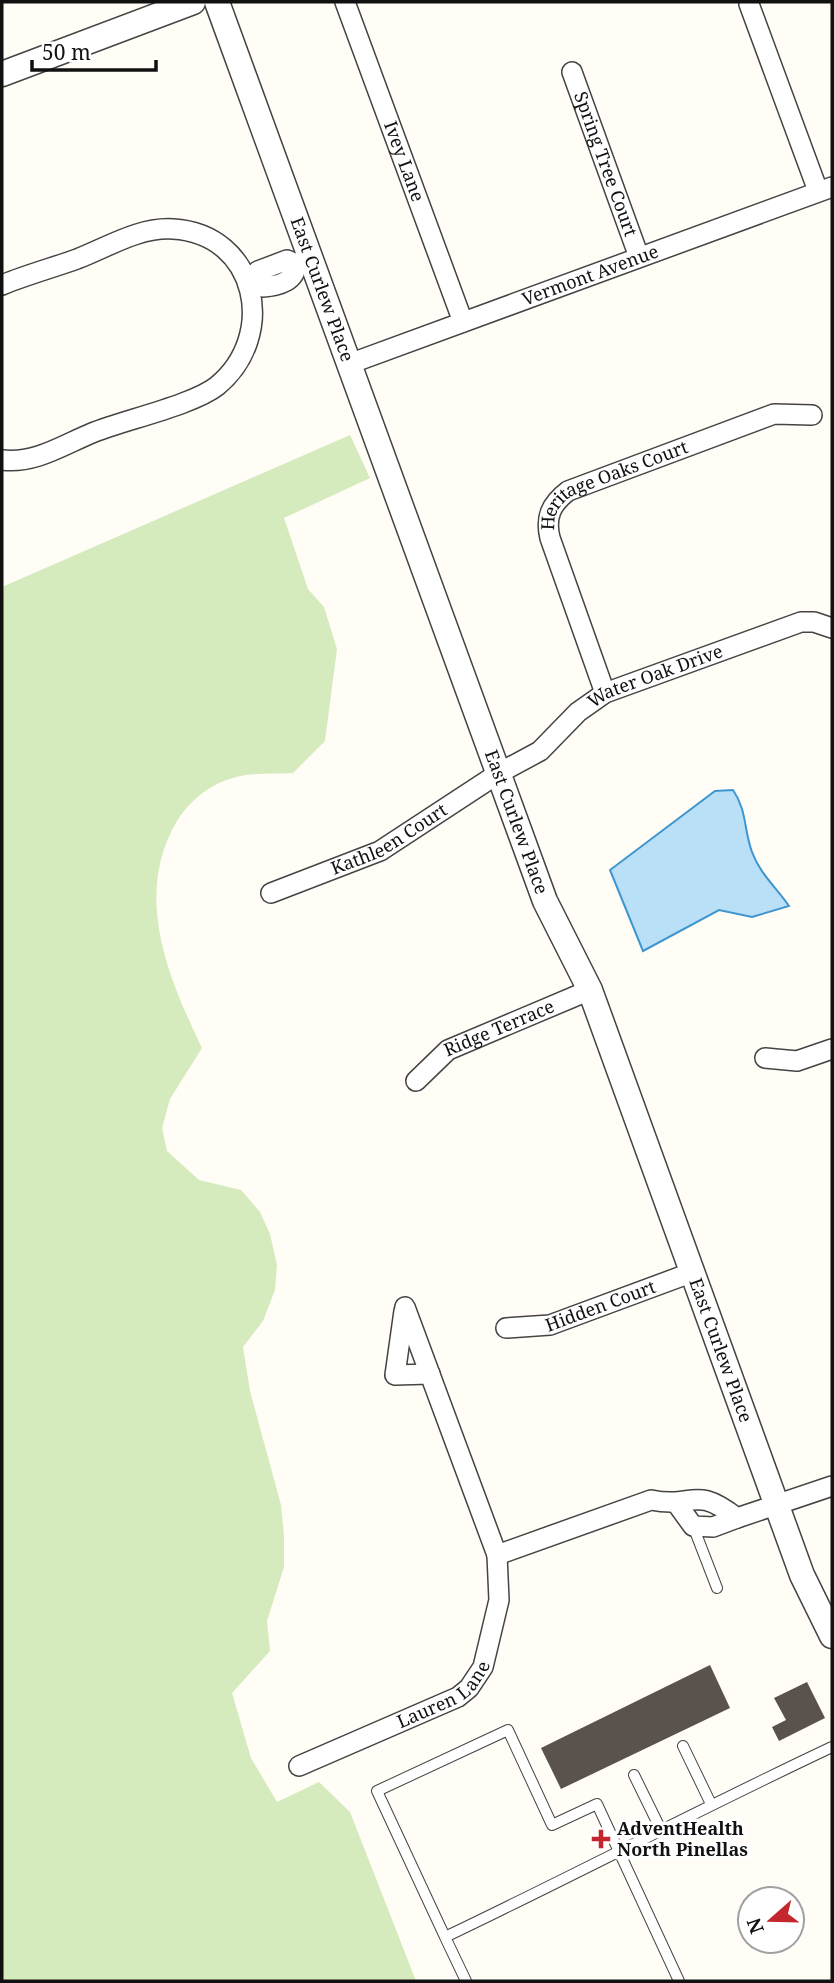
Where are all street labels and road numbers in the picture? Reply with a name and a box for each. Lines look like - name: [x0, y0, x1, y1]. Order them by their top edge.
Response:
- street label: Spring Tree Court: [569, 88, 644, 240]
- street label: Ivey Lane: [379, 118, 431, 205]
- street label: East Curlew Place: [285, 214, 360, 365]
- street label: Vermont Avenue: [518, 239, 662, 311]
- street label: Heritage Oaks Court: [535, 434, 691, 531]
- street label: Water Oak Drive: [582, 638, 726, 713]
- street label: East Curlew Place: [480, 746, 554, 897]
- street label: Kathleen Court: [327, 797, 451, 880]
- street label: Ridge Terrace: [440, 994, 558, 1061]
- street label: Hidden Court: [542, 1274, 659, 1337]
- street label: East Curlew Place: [684, 1274, 759, 1426]
- street label: Lauren Lane: [393, 1659, 495, 1733]

